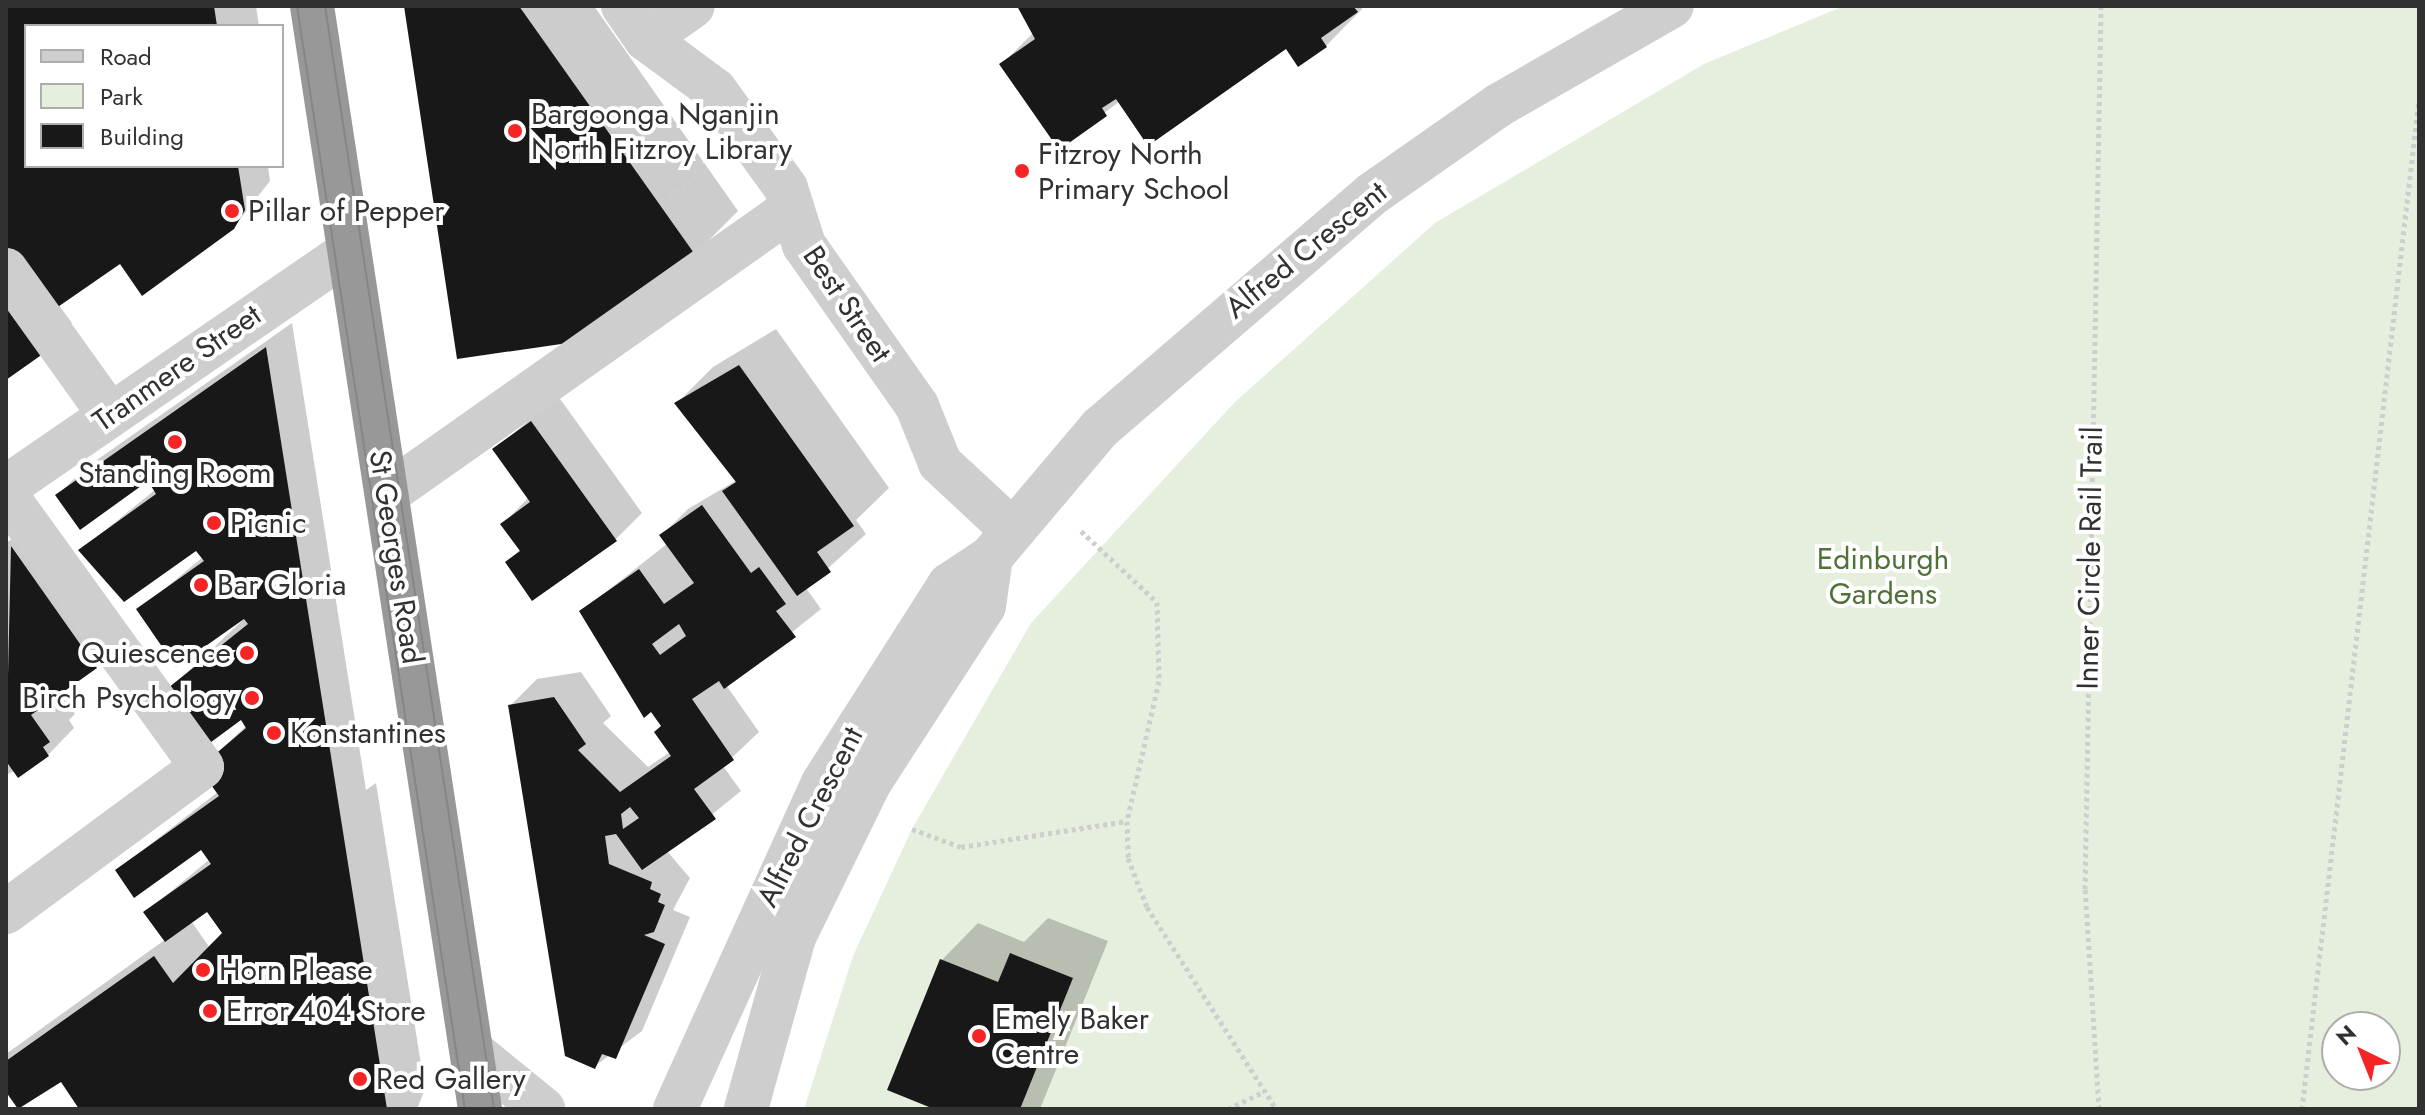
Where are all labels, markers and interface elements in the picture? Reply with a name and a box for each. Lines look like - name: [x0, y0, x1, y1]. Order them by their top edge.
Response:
- legend: [24, 24, 284, 168]
- text: Road: [100, 39, 152, 74]
- text: Park: [100, 79, 143, 114]
- place label: Bargoonga Nganjin North Fitzroy Library: [531, 96, 792, 166]
- text: Building: [100, 119, 184, 154]
- marker: Bargoonga Nganjin North Fitzroy Library: [506, 122, 524, 140]
- place label: Fitzroy North Primary School: [1038, 136, 1229, 206]
- marker: Fitzroy North Primary School: [1013, 162, 1031, 180]
- street label: Alfred Crescent: [1218, 174, 1394, 326]
- place label: Pillar of Pepper: [248, 193, 445, 229]
- marker: Pillar of Pepper: [223, 202, 241, 220]
- street label: Best Street: [795, 239, 899, 369]
- street label: Tranmere Street: [86, 297, 268, 439]
- street label: Inner Circle Rail Trail: [2070, 426, 2110, 690]
- marker: Standing Room: [166, 433, 184, 451]
- street label: St Georges Road: [361, 448, 431, 666]
- place label: Standing Room: [78, 455, 272, 491]
- place label: Picnic: [230, 505, 306, 541]
- marker: Picnic: [205, 514, 223, 532]
- park label: Edinburgh Gardens: [1817, 541, 1949, 612]
- place label: Bar Gloria: [217, 567, 347, 603]
- marker: Bar Gloria: [192, 576, 210, 594]
- place label: Quiescence: [81, 635, 231, 671]
- marker: Quiescence: [238, 644, 256, 662]
- place label: Birch Psychology: [22, 680, 236, 716]
- marker: Birch Psychology: [243, 689, 261, 707]
- place label: Konstantines: [290, 715, 446, 751]
- street label: Alfred Crescent: [749, 721, 871, 913]
- marker: Konstantines: [265, 724, 283, 742]
- place label: Horn Please: [219, 952, 373, 988]
- marker: Horn Please: [194, 961, 212, 979]
- place label: Error 404 Store: [226, 993, 426, 1029]
- place label: Emely Baker Centre: [995, 1001, 1149, 1072]
- marker: Error 404 Store: [201, 1002, 219, 1020]
- north arrow: [2321, 1011, 2401, 1091]
- text: N: [2329, 1017, 2363, 1053]
- marker: Emely Baker Centre: [970, 1027, 988, 1045]
- place label: Red Gallery: [376, 1061, 526, 1097]
- marker: Red Gallery: [351, 1070, 369, 1088]

